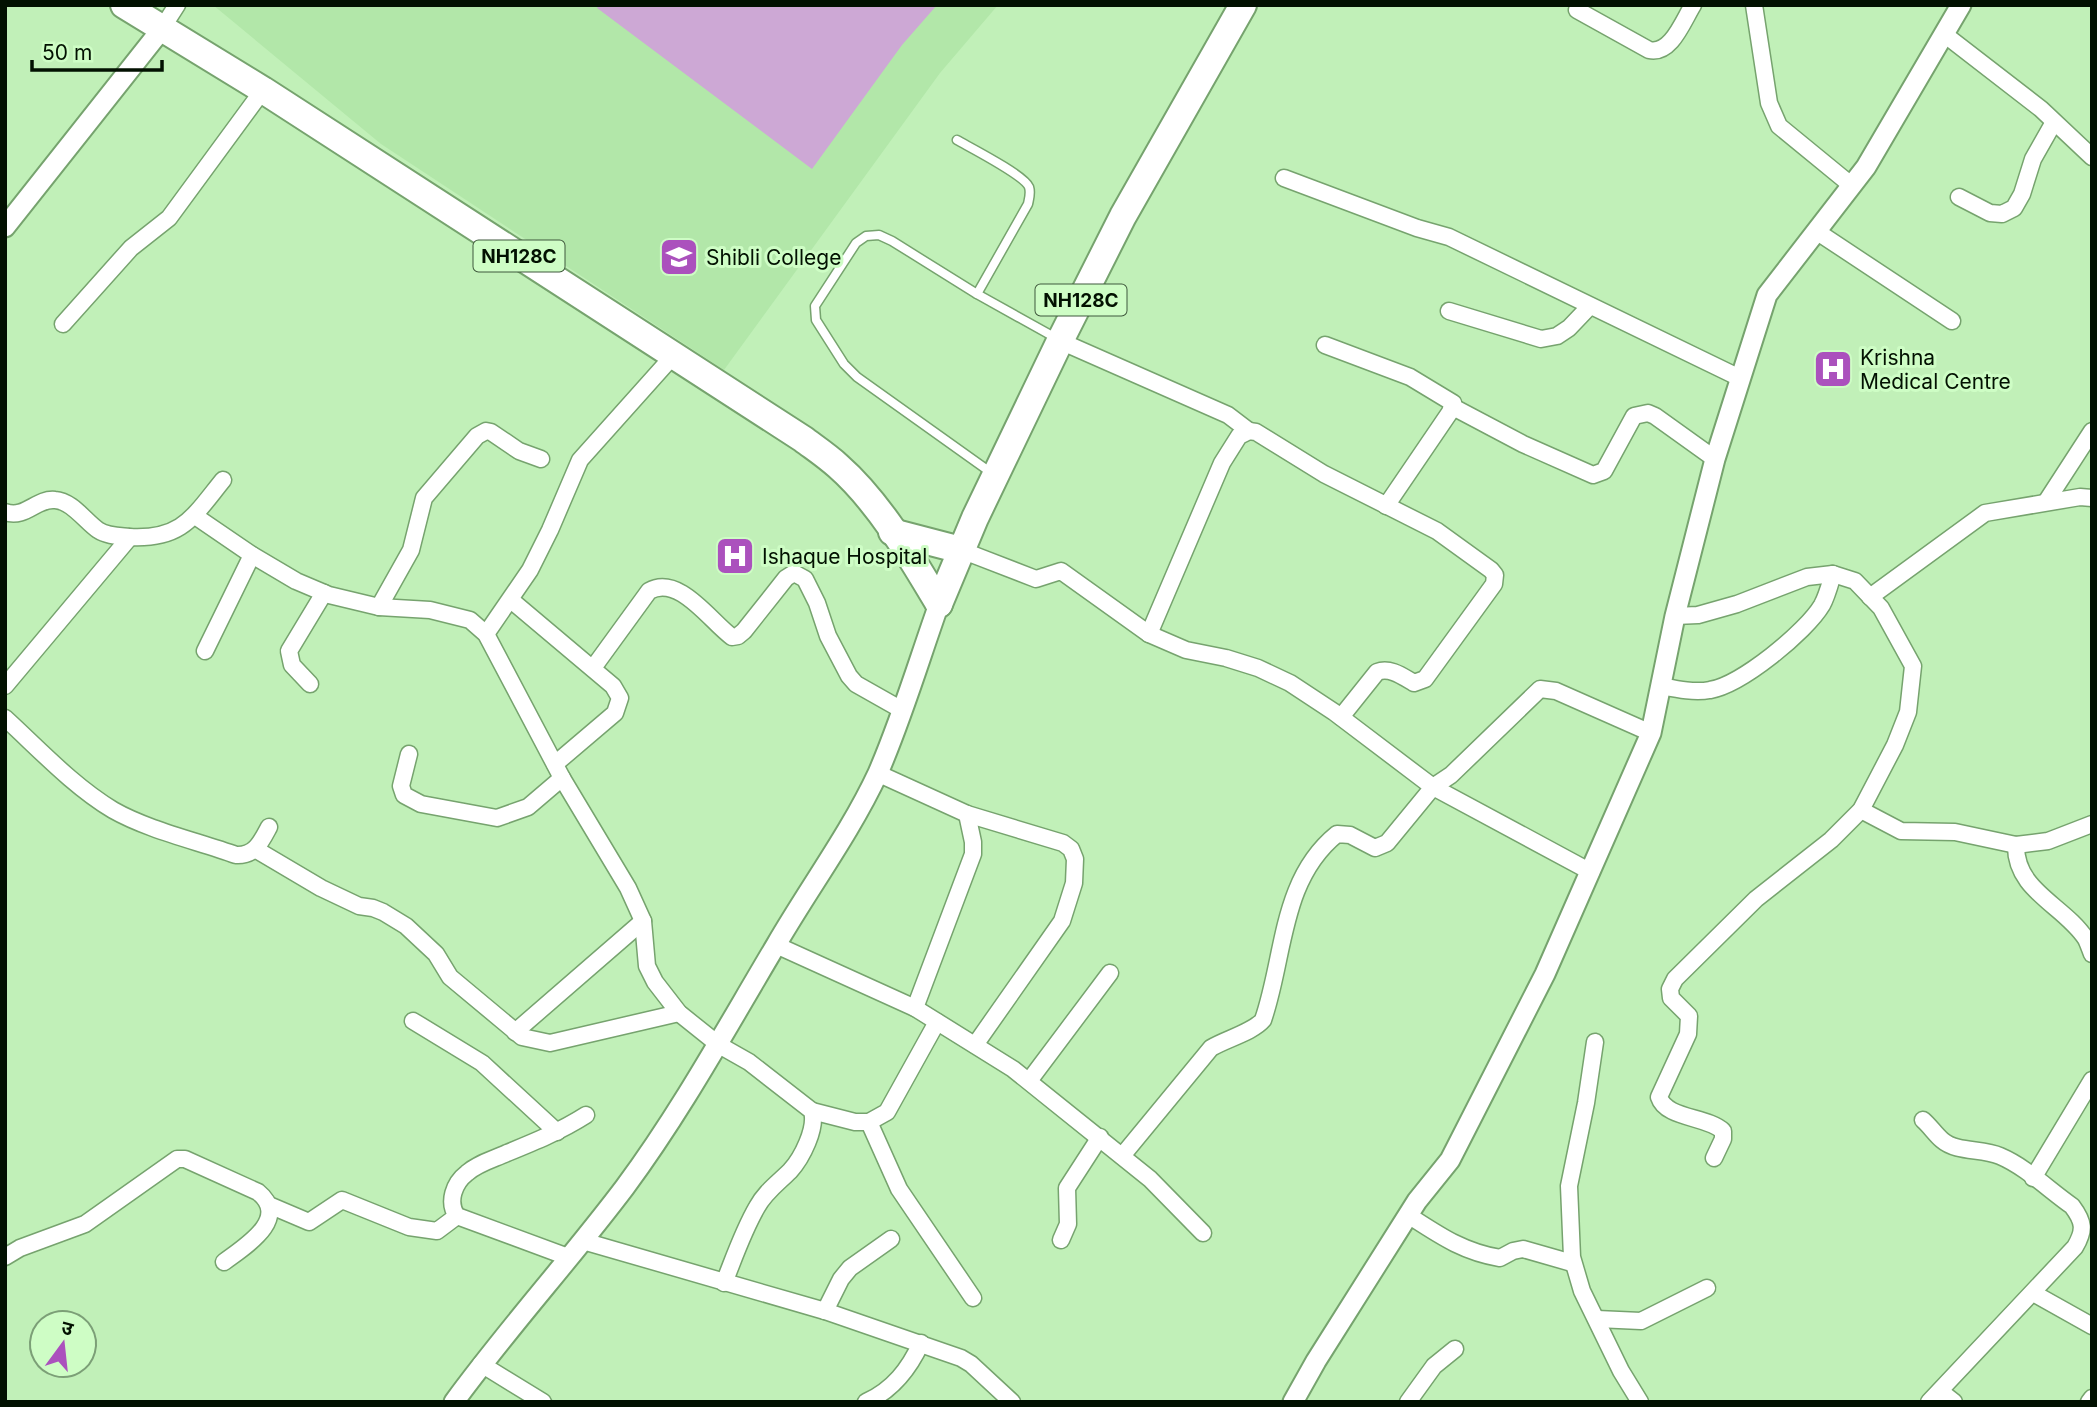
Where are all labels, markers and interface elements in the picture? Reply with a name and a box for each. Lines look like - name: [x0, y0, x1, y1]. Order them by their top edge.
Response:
- scale bar: [32, 28, 161, 72]
- text: 50 m: [42, 40, 92, 65]
- school or university icon: Shibli College: [658, 236, 700, 278]
- road number: NH128C: [474, 240, 564, 272]
- place label: Shibli College: [706, 245, 841, 270]
- road number: NH128C: [1036, 284, 1126, 316]
- place label: Krishna Medical Centre: [1860, 345, 2011, 394]
- hospital icon: Krishna Medical Centre: [1812, 348, 1854, 390]
- hospital icon: Ishaque Hospital: [714, 535, 756, 577]
- place label: Ishaque Hospital: [762, 544, 927, 569]
- north arrow: [28, 1309, 98, 1379]
- text: उ: [59, 1316, 76, 1341]

